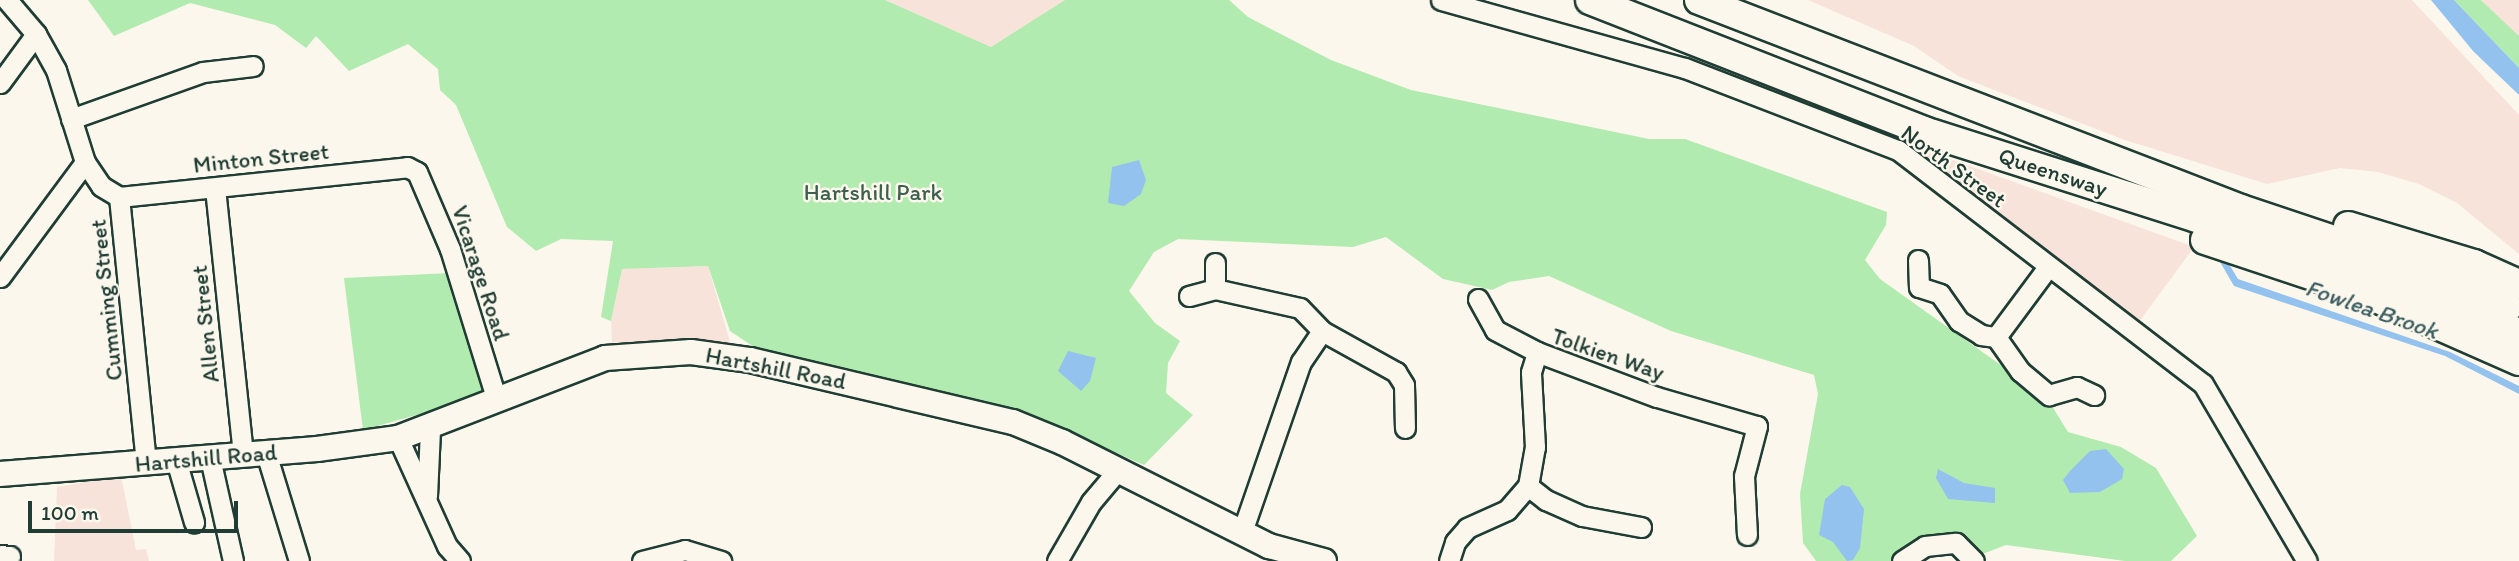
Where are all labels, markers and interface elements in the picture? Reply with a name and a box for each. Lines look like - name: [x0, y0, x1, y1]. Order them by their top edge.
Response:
- street label: North Street: [1896, 119, 2012, 213]
- street label: Minton Street: [192, 137, 330, 179]
- street label: Queensway: [1995, 141, 2111, 203]
- park label: Hartshill Park: [804, 178, 942, 206]
- street label: Vicarage Road: [446, 202, 516, 344]
- street label: Cumming Street: [84, 218, 128, 382]
- street label: Allen Street: [185, 264, 225, 384]
- water label: Fowlea Brook: [2302, 273, 2442, 345]
- street label: Tolkien Way: [1548, 322, 1668, 386]
- street label: Hartshill Road: [704, 341, 848, 395]
- street label: Hartshill Road: [134, 438, 278, 478]
- scale bar: [32, 488, 242, 532]
- text: 100 m: [41, 500, 99, 525]

